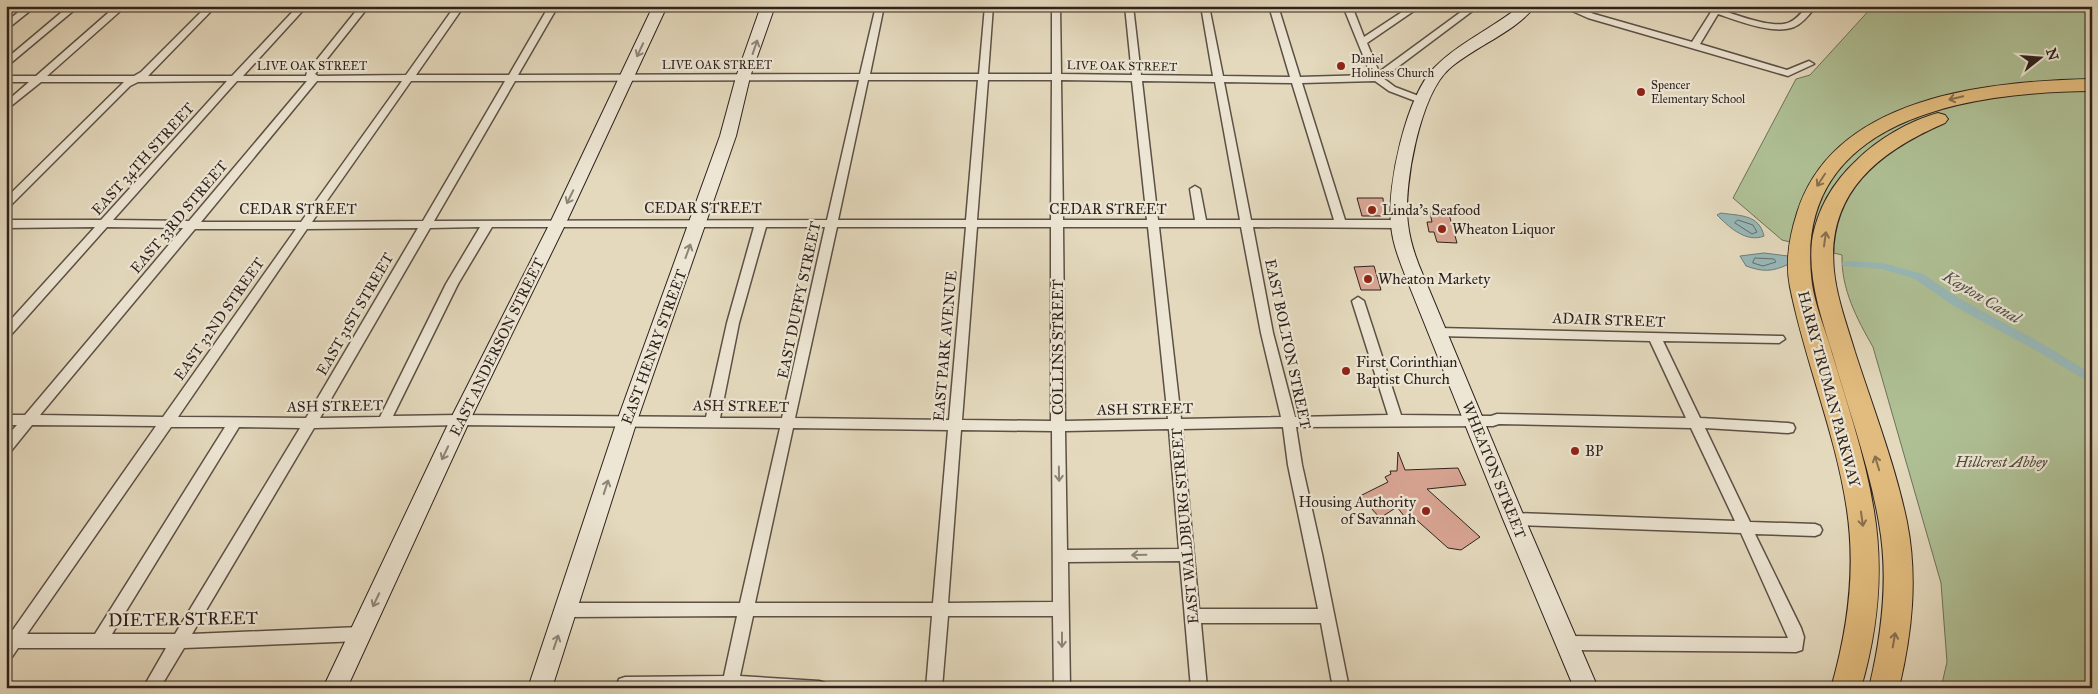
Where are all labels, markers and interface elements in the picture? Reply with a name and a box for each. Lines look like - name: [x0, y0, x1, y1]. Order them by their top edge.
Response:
- north arrow: [2016, 32, 2066, 82]
- one-way arrow: [751, 40, 760, 55]
- one-way arrow: [634, 42, 644, 57]
- text: N: [2042, 46, 2062, 63]
- place label: Daniel Holiness Church: [1351, 52, 1434, 80]
- street label: LIVE OAK STREET: [662, 58, 772, 72]
- street label: LIVE OAK STREET: [1067, 58, 1177, 74]
- street label: LIVE OAK STREET: [257, 59, 367, 73]
- marker: Daniel Holiness Church: [1335, 60, 1347, 72]
- place label: Spencer Elementary School: [1651, 78, 1746, 106]
- marker: Spencer Elementary School: [1635, 86, 1647, 98]
- one-way arrow: [1949, 94, 1965, 103]
- street label: EAST 34TH STREET: [88, 99, 198, 219]
- street label: EAST 33RD STREET: [127, 157, 231, 277]
- one-way arrow: [1816, 173, 1826, 187]
- one-way arrow: [564, 189, 574, 204]
- street label: CEDAR STREET: [644, 199, 762, 217]
- street label: CEDAR STREET: [239, 200, 357, 218]
- street label: CEDAR STREET: [1049, 200, 1167, 218]
- place label: Linda's Seafood: [1382, 201, 1481, 219]
- marker: Linda's Seafood: [1366, 204, 1378, 216]
- street label: EAST DUFFY STREET: [774, 220, 824, 380]
- place label: Wheaton Liquor: [1452, 220, 1555, 239]
- marker: Wheaton Liquor: [1436, 223, 1448, 235]
- one-way arrow: [1820, 231, 1830, 247]
- one-way arrow: [684, 243, 694, 259]
- street label: EAST 31ST STREET: [313, 250, 397, 378]
- street label: EAST 32ND STREET: [170, 254, 268, 384]
- street label: EAST ANDERSON STREET: [446, 255, 548, 439]
- street label: EAST BOLTON STREET: [1261, 257, 1315, 431]
- water label: Kayton Canal: [1939, 266, 2026, 328]
- street label: EAST HENRY STREET: [618, 267, 690, 427]
- street label: EAST PARK AVENUE: [929, 270, 961, 422]
- place label: Wheaton Markety: [1378, 270, 1491, 288]
- marker: Wheaton Markety: [1362, 273, 1374, 285]
- street label: COLLINS STREET: [1049, 279, 1067, 415]
- street label: HARRY TRUMAN PARKWAY: [1794, 289, 1864, 490]
- street label: ADAIR STREET: [1551, 309, 1666, 331]
- place label: First Corinthian Baptist Church: [1356, 353, 1457, 388]
- marker: First Corinthian Baptist Church: [1340, 365, 1352, 377]
- street label: ASH STREET: [286, 396, 383, 416]
- street label: ASH STREET: [692, 396, 789, 416]
- street label: ASH STREET: [1096, 399, 1193, 419]
- street label: WHEATON STREET: [1458, 399, 1530, 541]
- street label: EAST WALDBURG STREET: [1167, 427, 1203, 625]
- place label: BP: [1585, 442, 1604, 460]
- one-way arrow: [439, 445, 449, 460]
- marker: BP: [1569, 445, 1581, 457]
- park label: Hillcrest Abbey: [1954, 453, 2049, 471]
- one-way arrow: [1871, 455, 1881, 471]
- one-way arrow: [1054, 466, 1064, 482]
- one-way arrow: [602, 480, 611, 495]
- place label: Housing Authority of Savannah: [1298, 493, 1417, 528]
- marker: Housing Authority of Savannah: [1420, 505, 1432, 517]
- one-way arrow: [1858, 511, 1868, 527]
- one-way arrow: [1131, 550, 1148, 560]
- one-way arrow: [371, 592, 380, 607]
- street label: DIETER STREET: [108, 607, 258, 631]
- one-way arrow: [1057, 632, 1067, 648]
- one-way arrow: [1890, 633, 1900, 649]
- one-way arrow: [552, 634, 561, 650]

